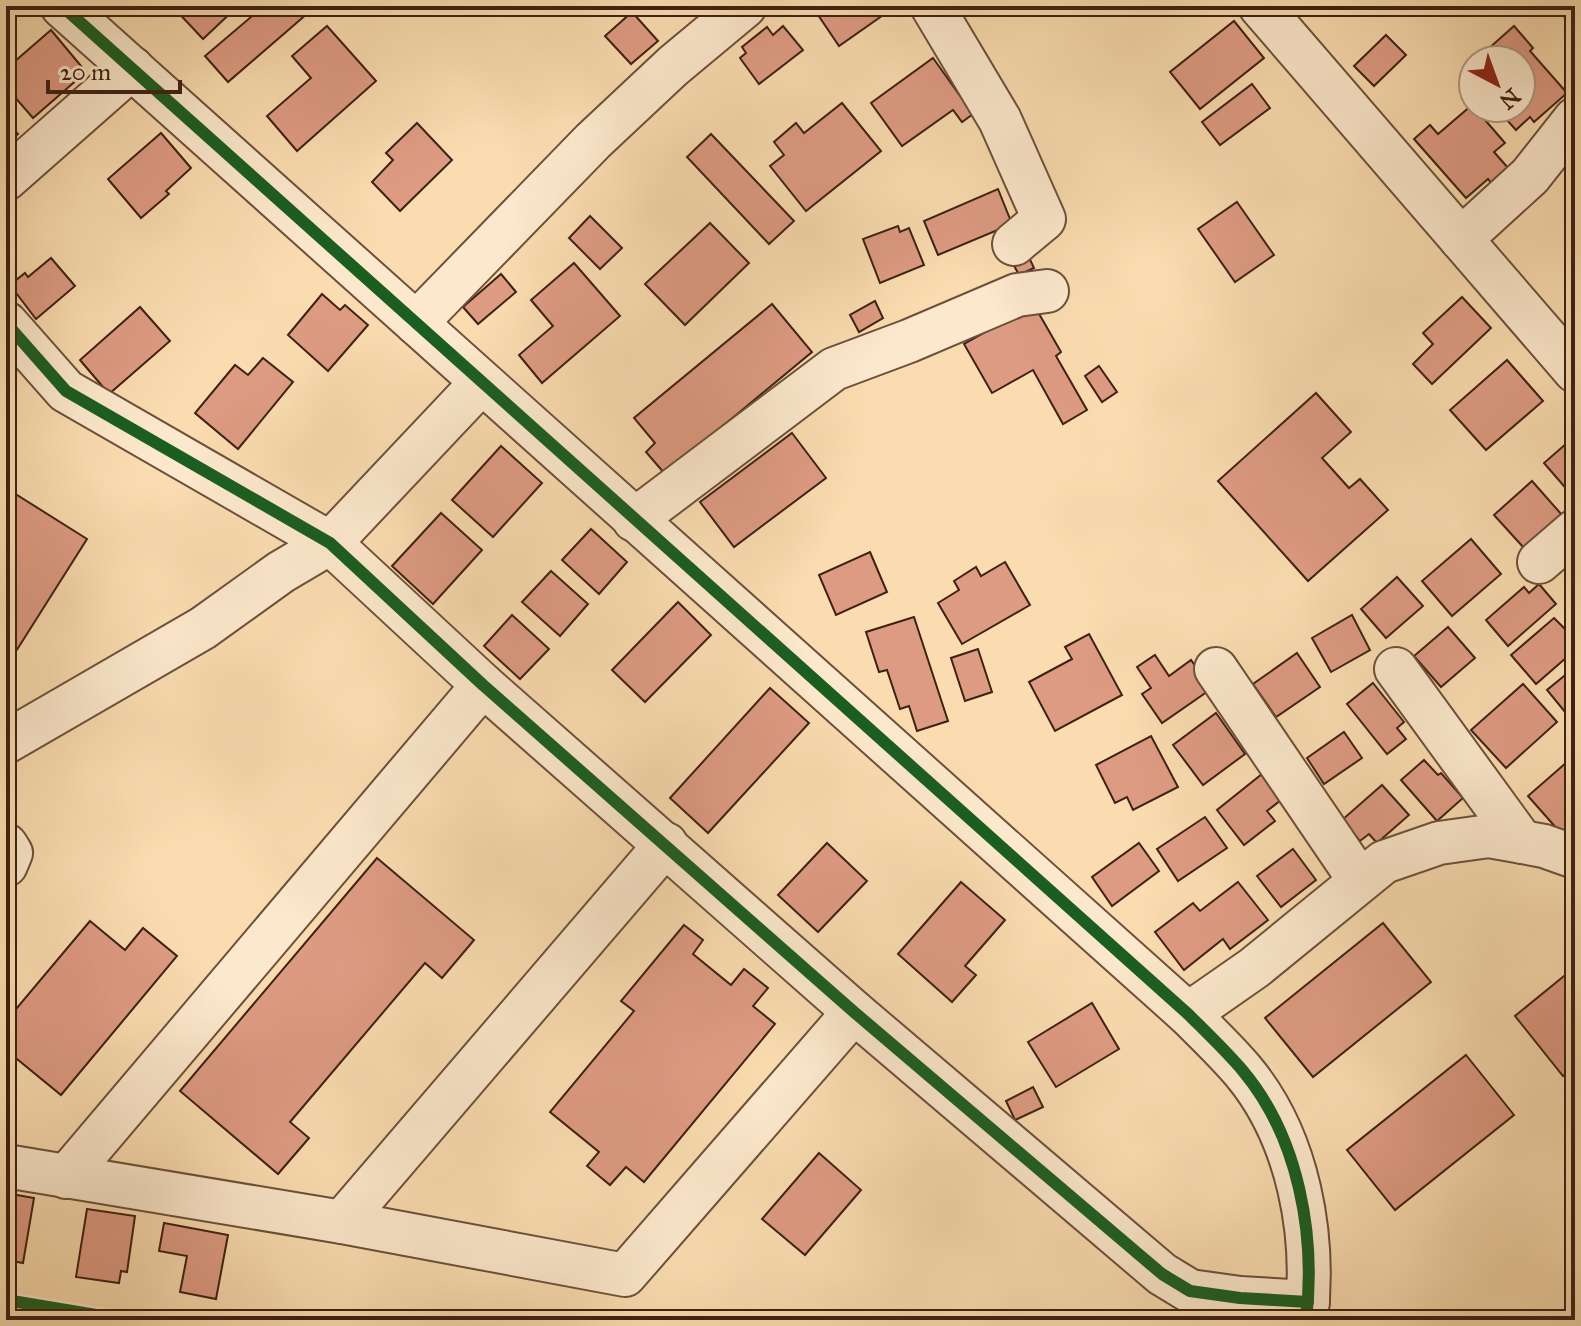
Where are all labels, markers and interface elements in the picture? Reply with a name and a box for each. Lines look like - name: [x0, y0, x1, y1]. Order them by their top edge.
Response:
- scale bar: [48, 44, 180, 94]
- north arrow: [1457, 44, 1537, 124]
- text: 20 m: [60, 57, 111, 87]
- text: N: [1494, 82, 1526, 115]

